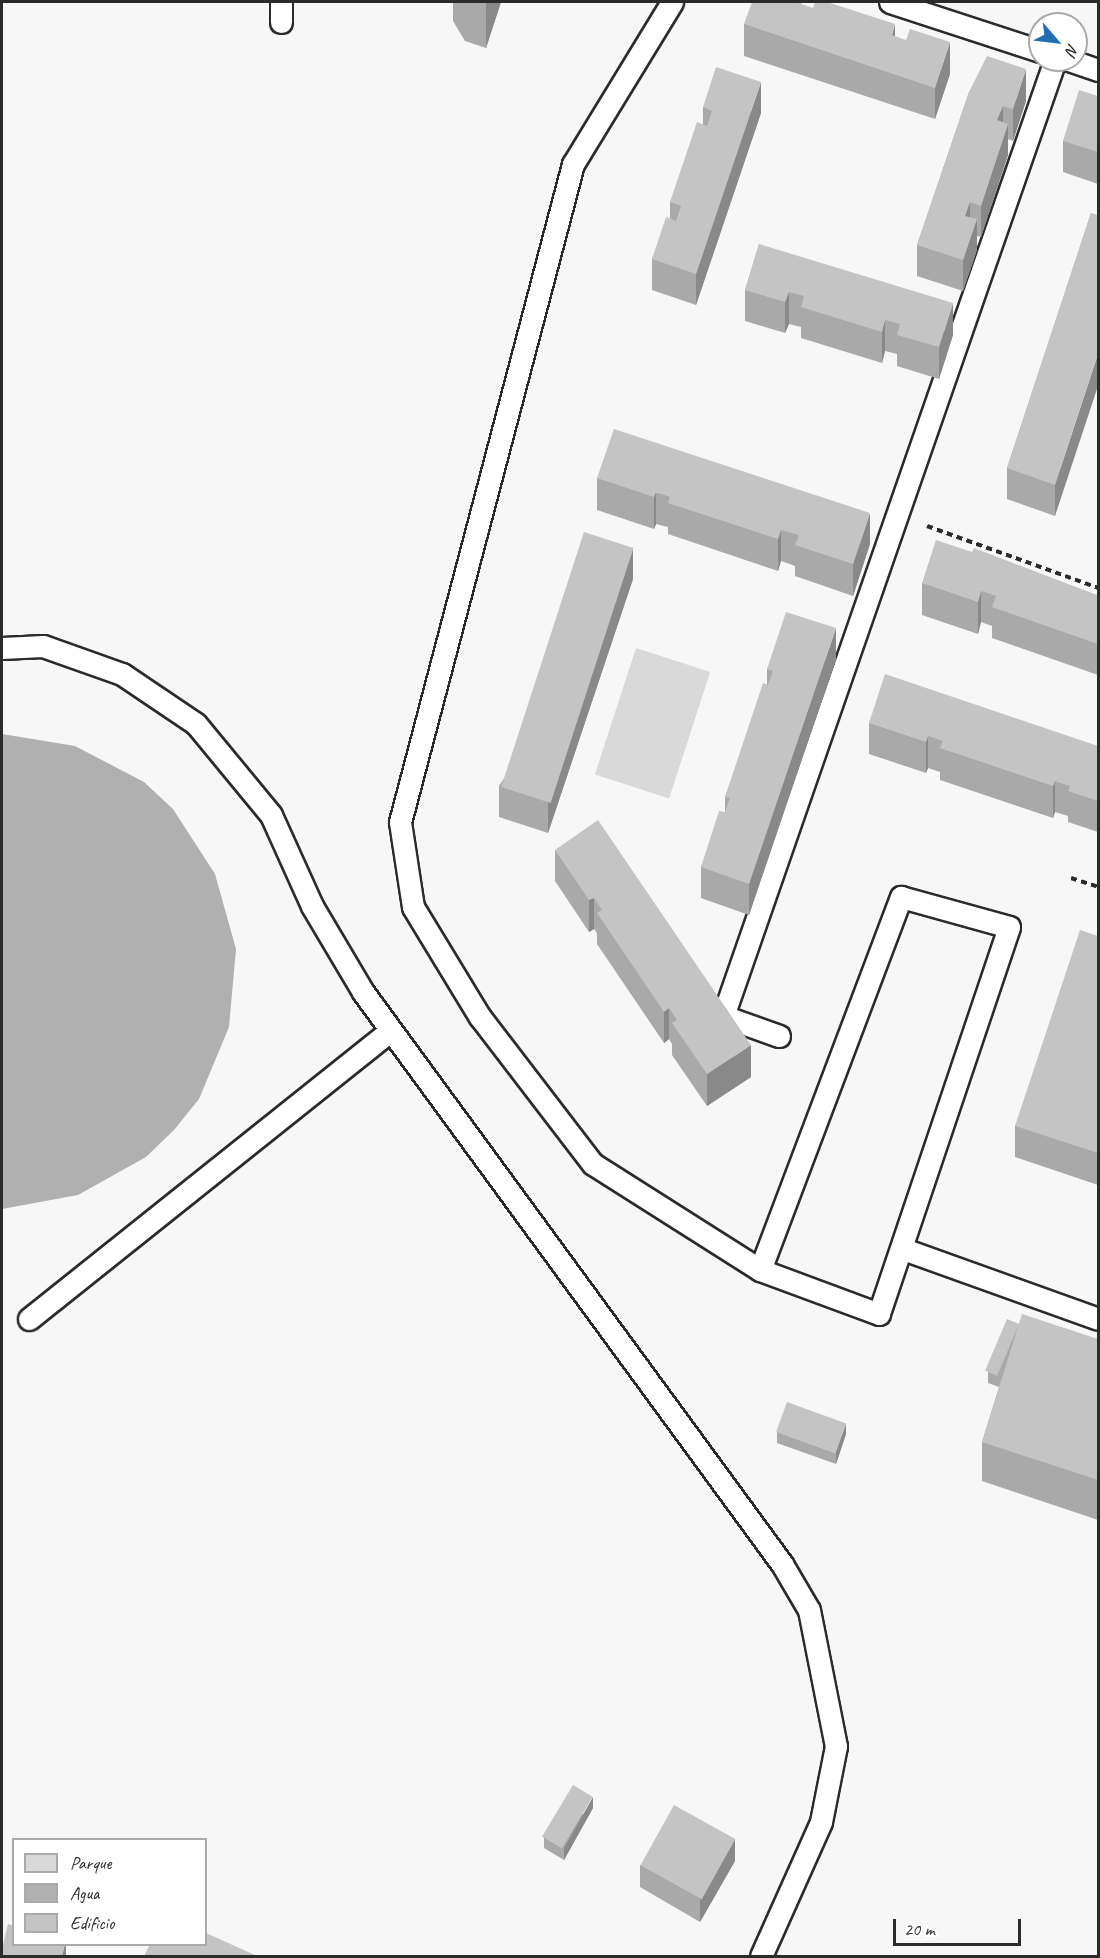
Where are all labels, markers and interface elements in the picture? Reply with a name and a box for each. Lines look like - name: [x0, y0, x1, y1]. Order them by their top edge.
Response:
- north arrow: [1028, 12, 1088, 72]
- text: N: [1061, 40, 1083, 59]
- legend: [12, 1838, 207, 1946]
- text: Parque: [70, 1852, 111, 1874]
- text: Agua: [70, 1882, 99, 1904]
- scale bar: [896, 1907, 1024, 1945]
- text: Edificio: [70, 1912, 114, 1934]
- text: 20 m: [904, 1918, 935, 1940]

